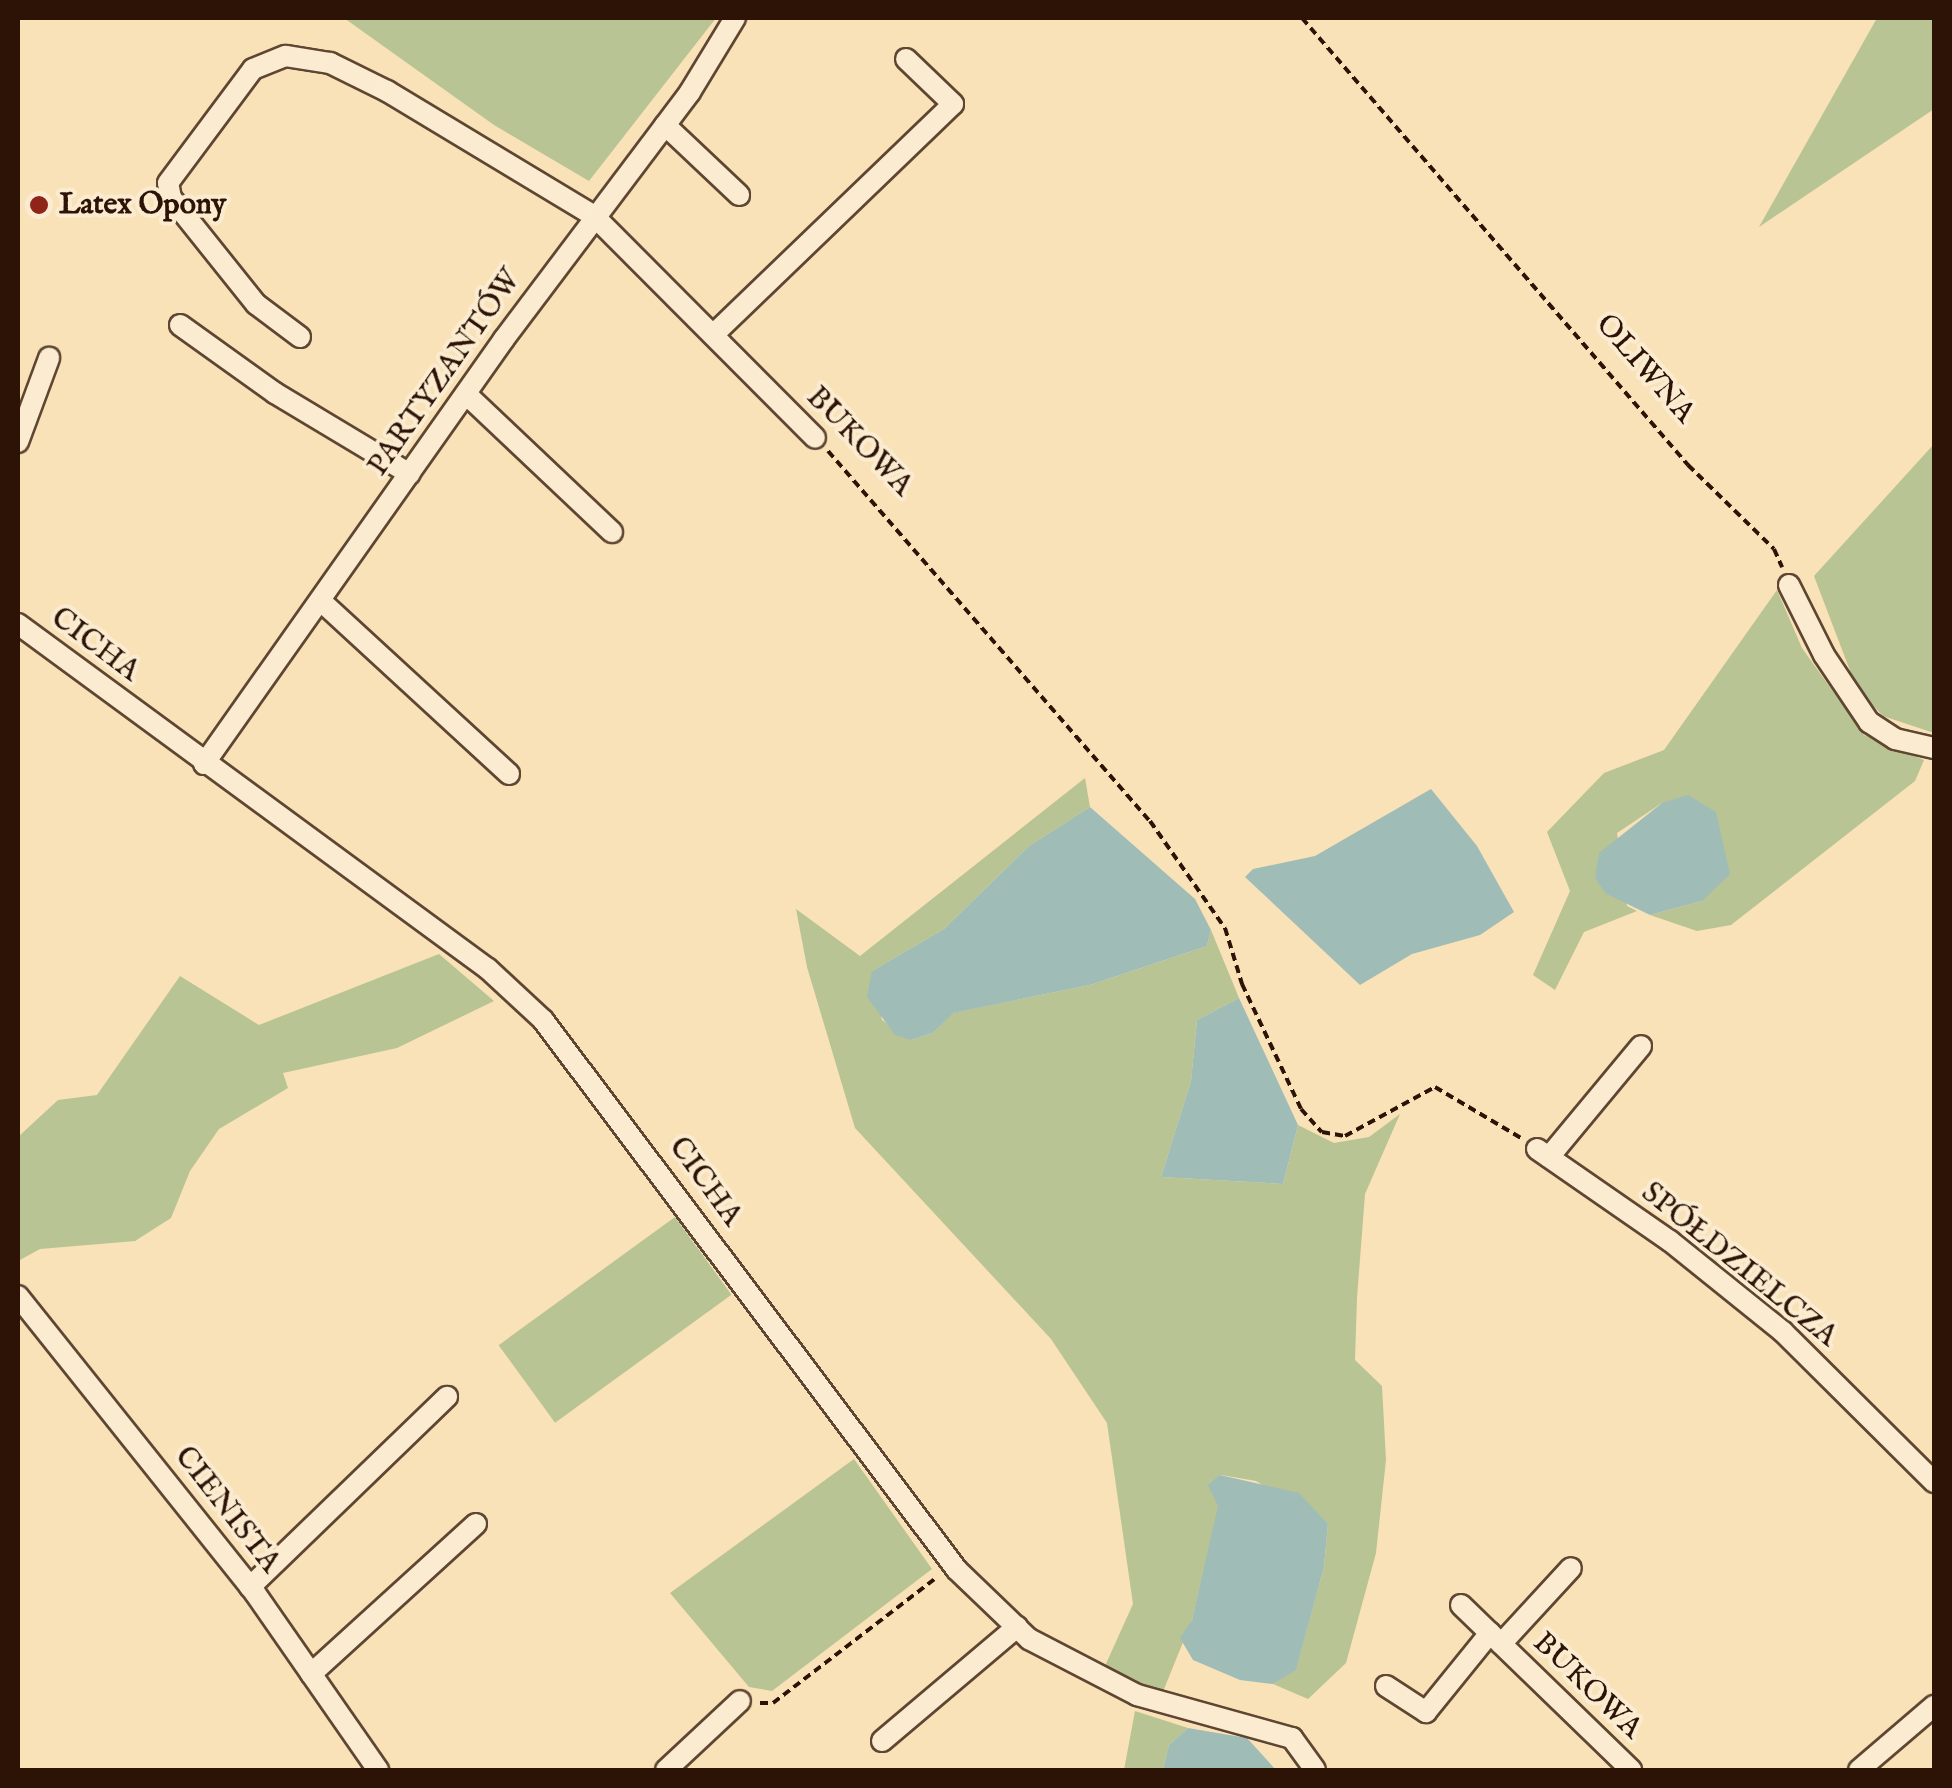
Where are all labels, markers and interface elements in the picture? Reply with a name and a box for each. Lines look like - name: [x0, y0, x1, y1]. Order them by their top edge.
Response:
- place label: Latex Opony: [59, 187, 226, 223]
- marker: Latex Opony: [28, 194, 50, 216]
- street label: PARTYZANTÓW: [360, 263, 530, 483]
- street label: OLIWNA: [1588, 307, 1702, 431]
- street label: BUKOWA: [798, 380, 920, 504]
- street label: CICHA: [44, 600, 146, 690]
- street label: CICHA: [661, 1130, 749, 1234]
- street label: SPÓŁDZIELCZA: [1634, 1175, 1844, 1355]
- street label: CIENISTA: [166, 1440, 288, 1580]
- street label: BUKOWA: [1525, 1625, 1649, 1747]

